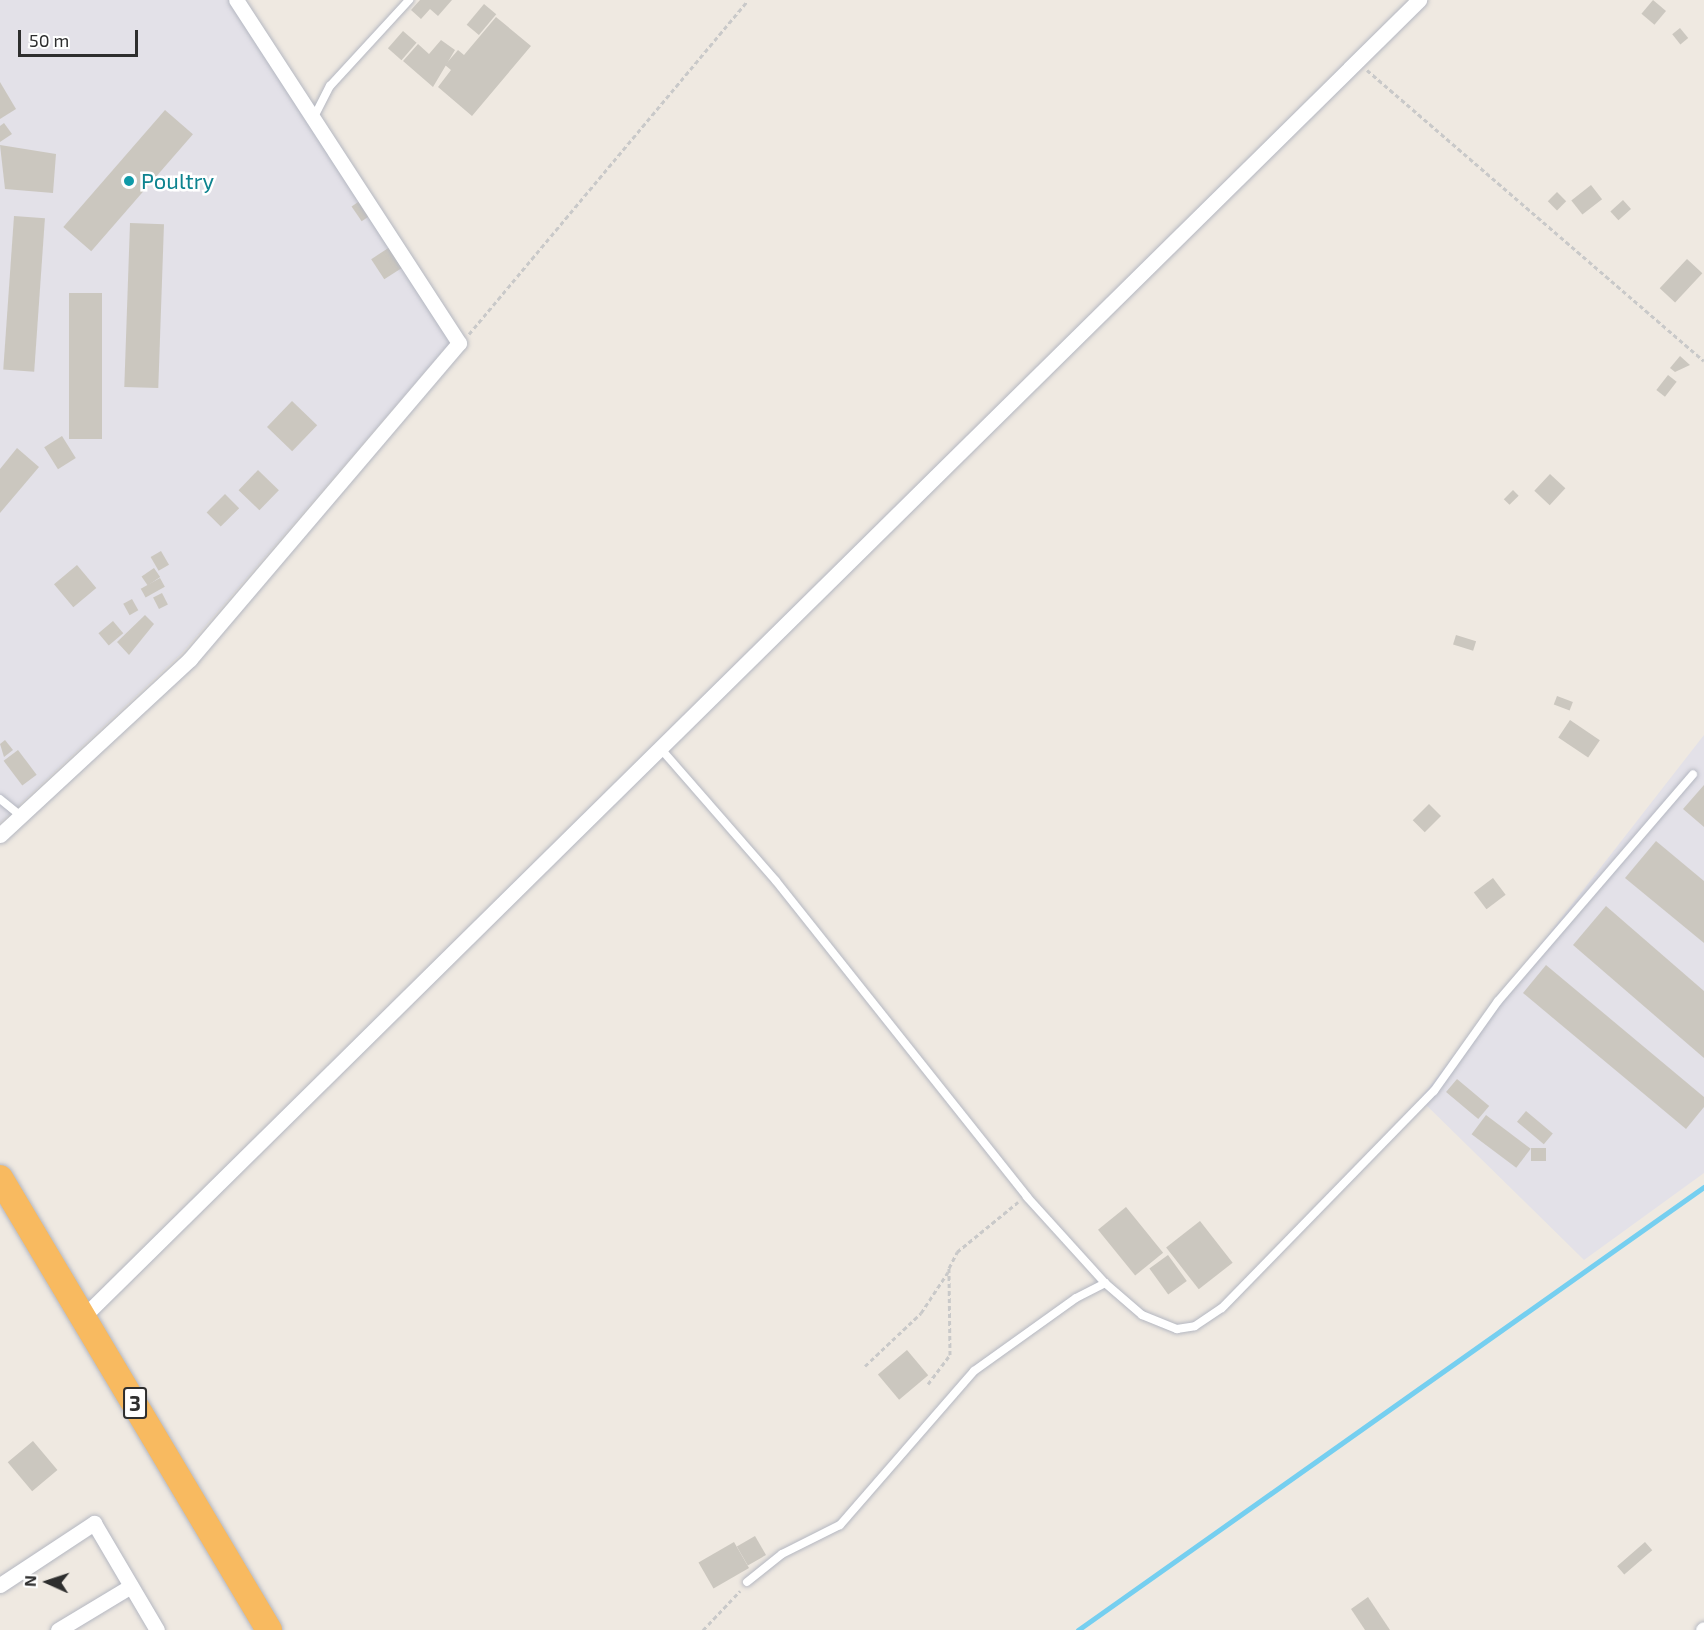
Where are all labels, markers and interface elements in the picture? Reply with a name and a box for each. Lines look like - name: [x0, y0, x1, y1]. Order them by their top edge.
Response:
- scale bar: [21, 18, 141, 56]
- text: 50 m: [29, 29, 69, 51]
- place label: Poultry: [141, 168, 214, 194]
- marker: Poultry: [122, 174, 136, 188]
- road number: 3: [123, 1385, 147, 1421]
- north arrow: [18, 1552, 78, 1612]
- text: N: [20, 1575, 39, 1587]

